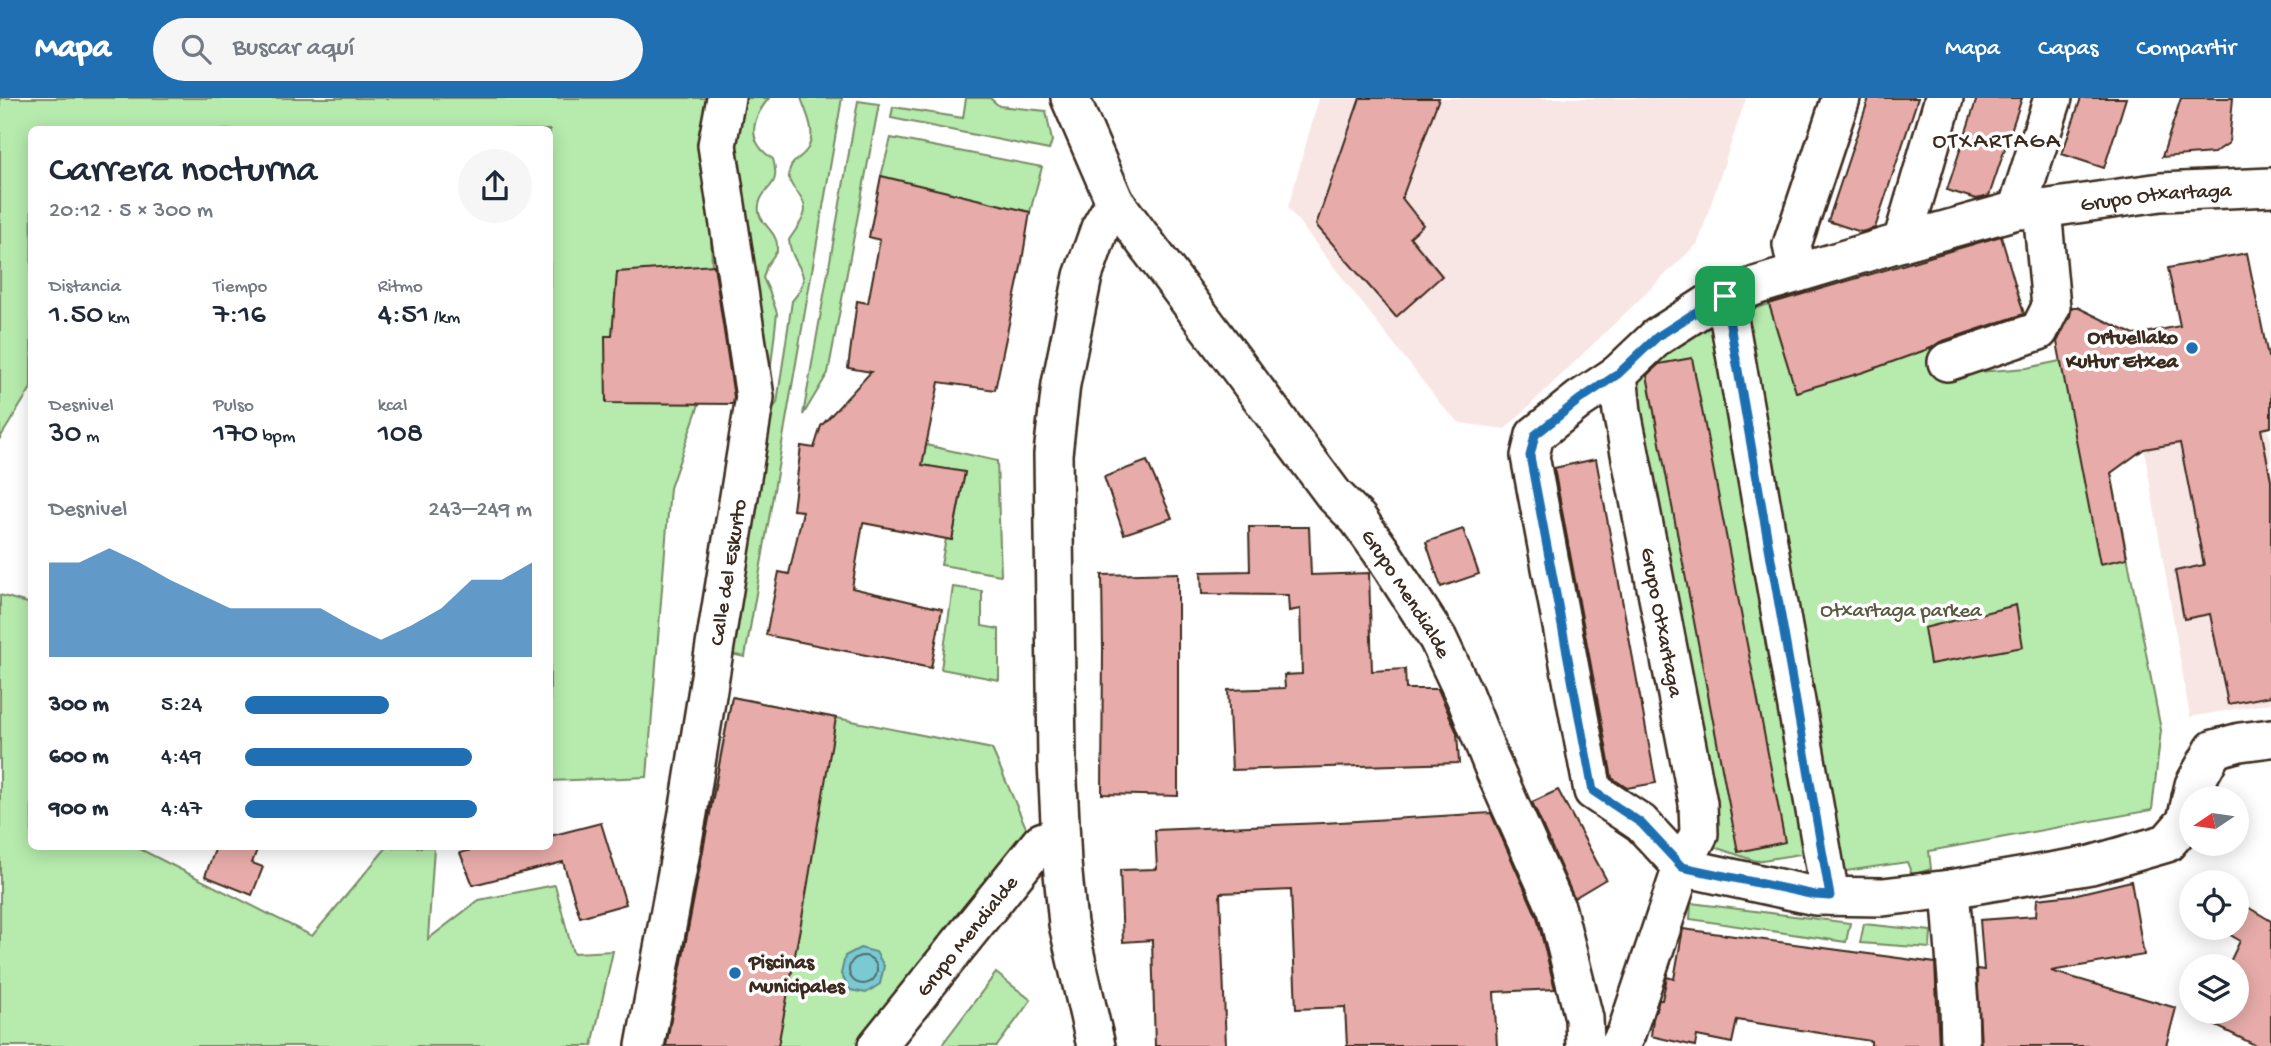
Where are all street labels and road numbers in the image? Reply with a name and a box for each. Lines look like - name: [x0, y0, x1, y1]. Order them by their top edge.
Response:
- street label: Grupo Otxartaga: [2079, 180, 2234, 219]
- street label: Calle del Eskurto: [706, 498, 754, 648]
- street label: Grupo Mendialde: [1354, 526, 1455, 664]
- street label: Grupo Otxartaga: [1633, 546, 1687, 701]
- street label: Grupo Mendialde: [912, 871, 1026, 1003]

